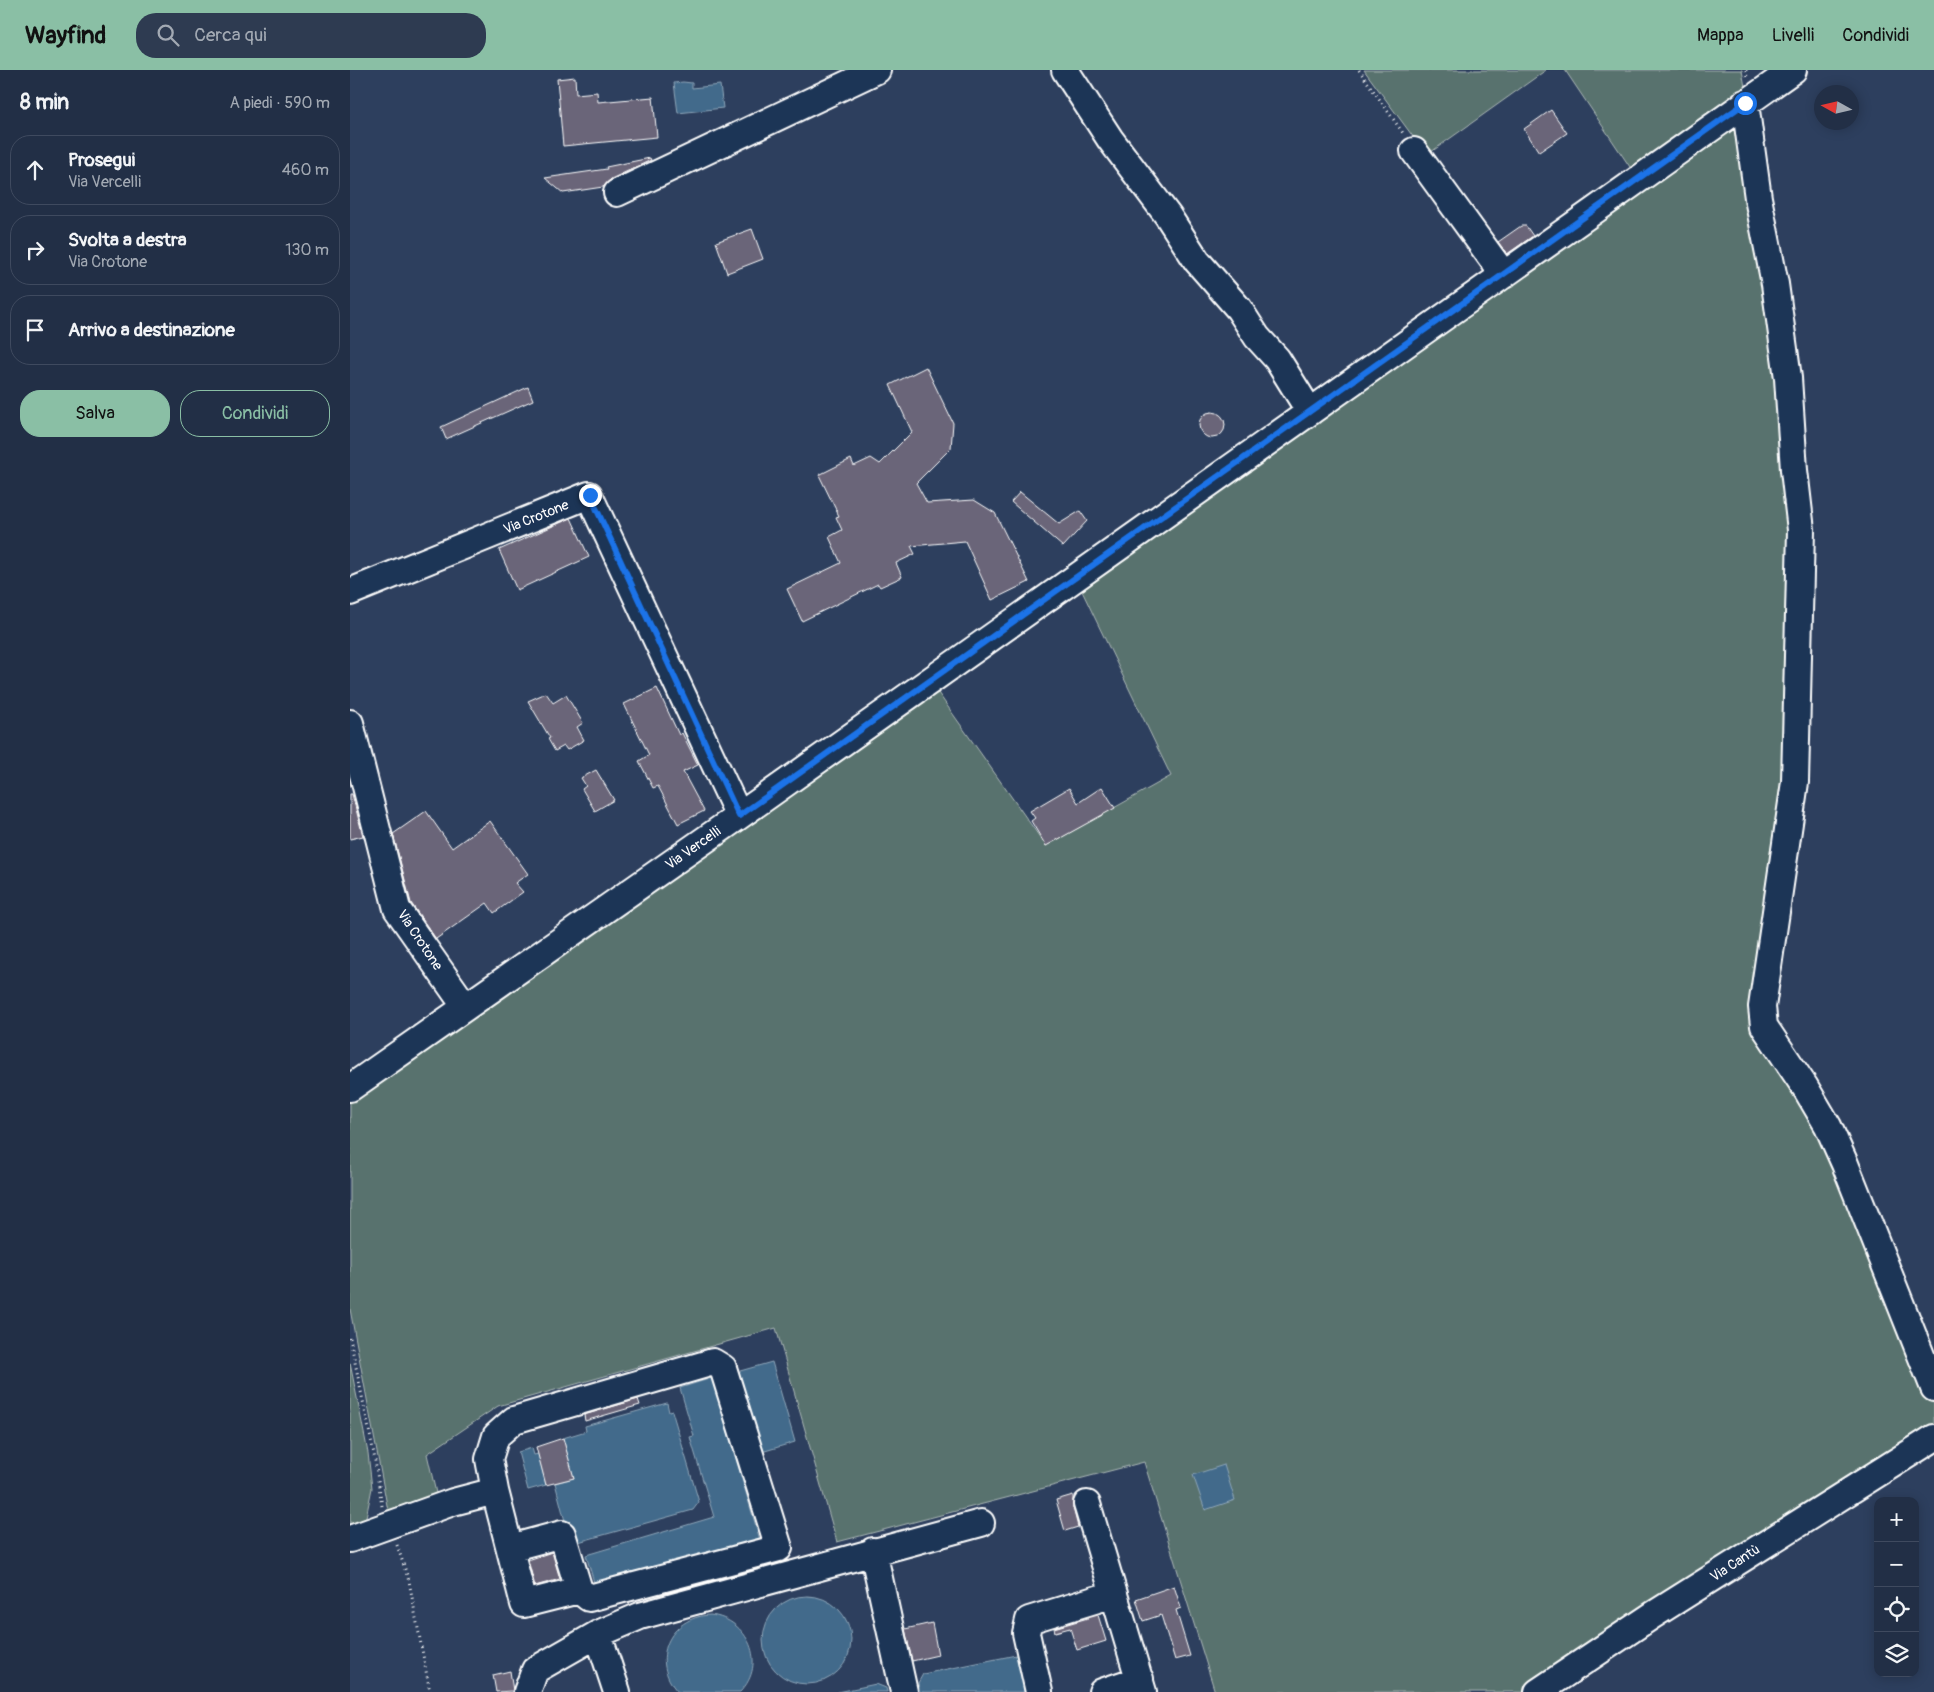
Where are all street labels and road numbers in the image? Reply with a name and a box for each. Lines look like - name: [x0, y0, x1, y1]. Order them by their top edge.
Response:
- street label: Via Crotone: [501, 496, 571, 538]
- street label: Via Vercelli: [662, 822, 724, 873]
- street label: Via Crotone: [394, 907, 446, 973]
- street label: Via Cantù: [1707, 1541, 1763, 1585]

